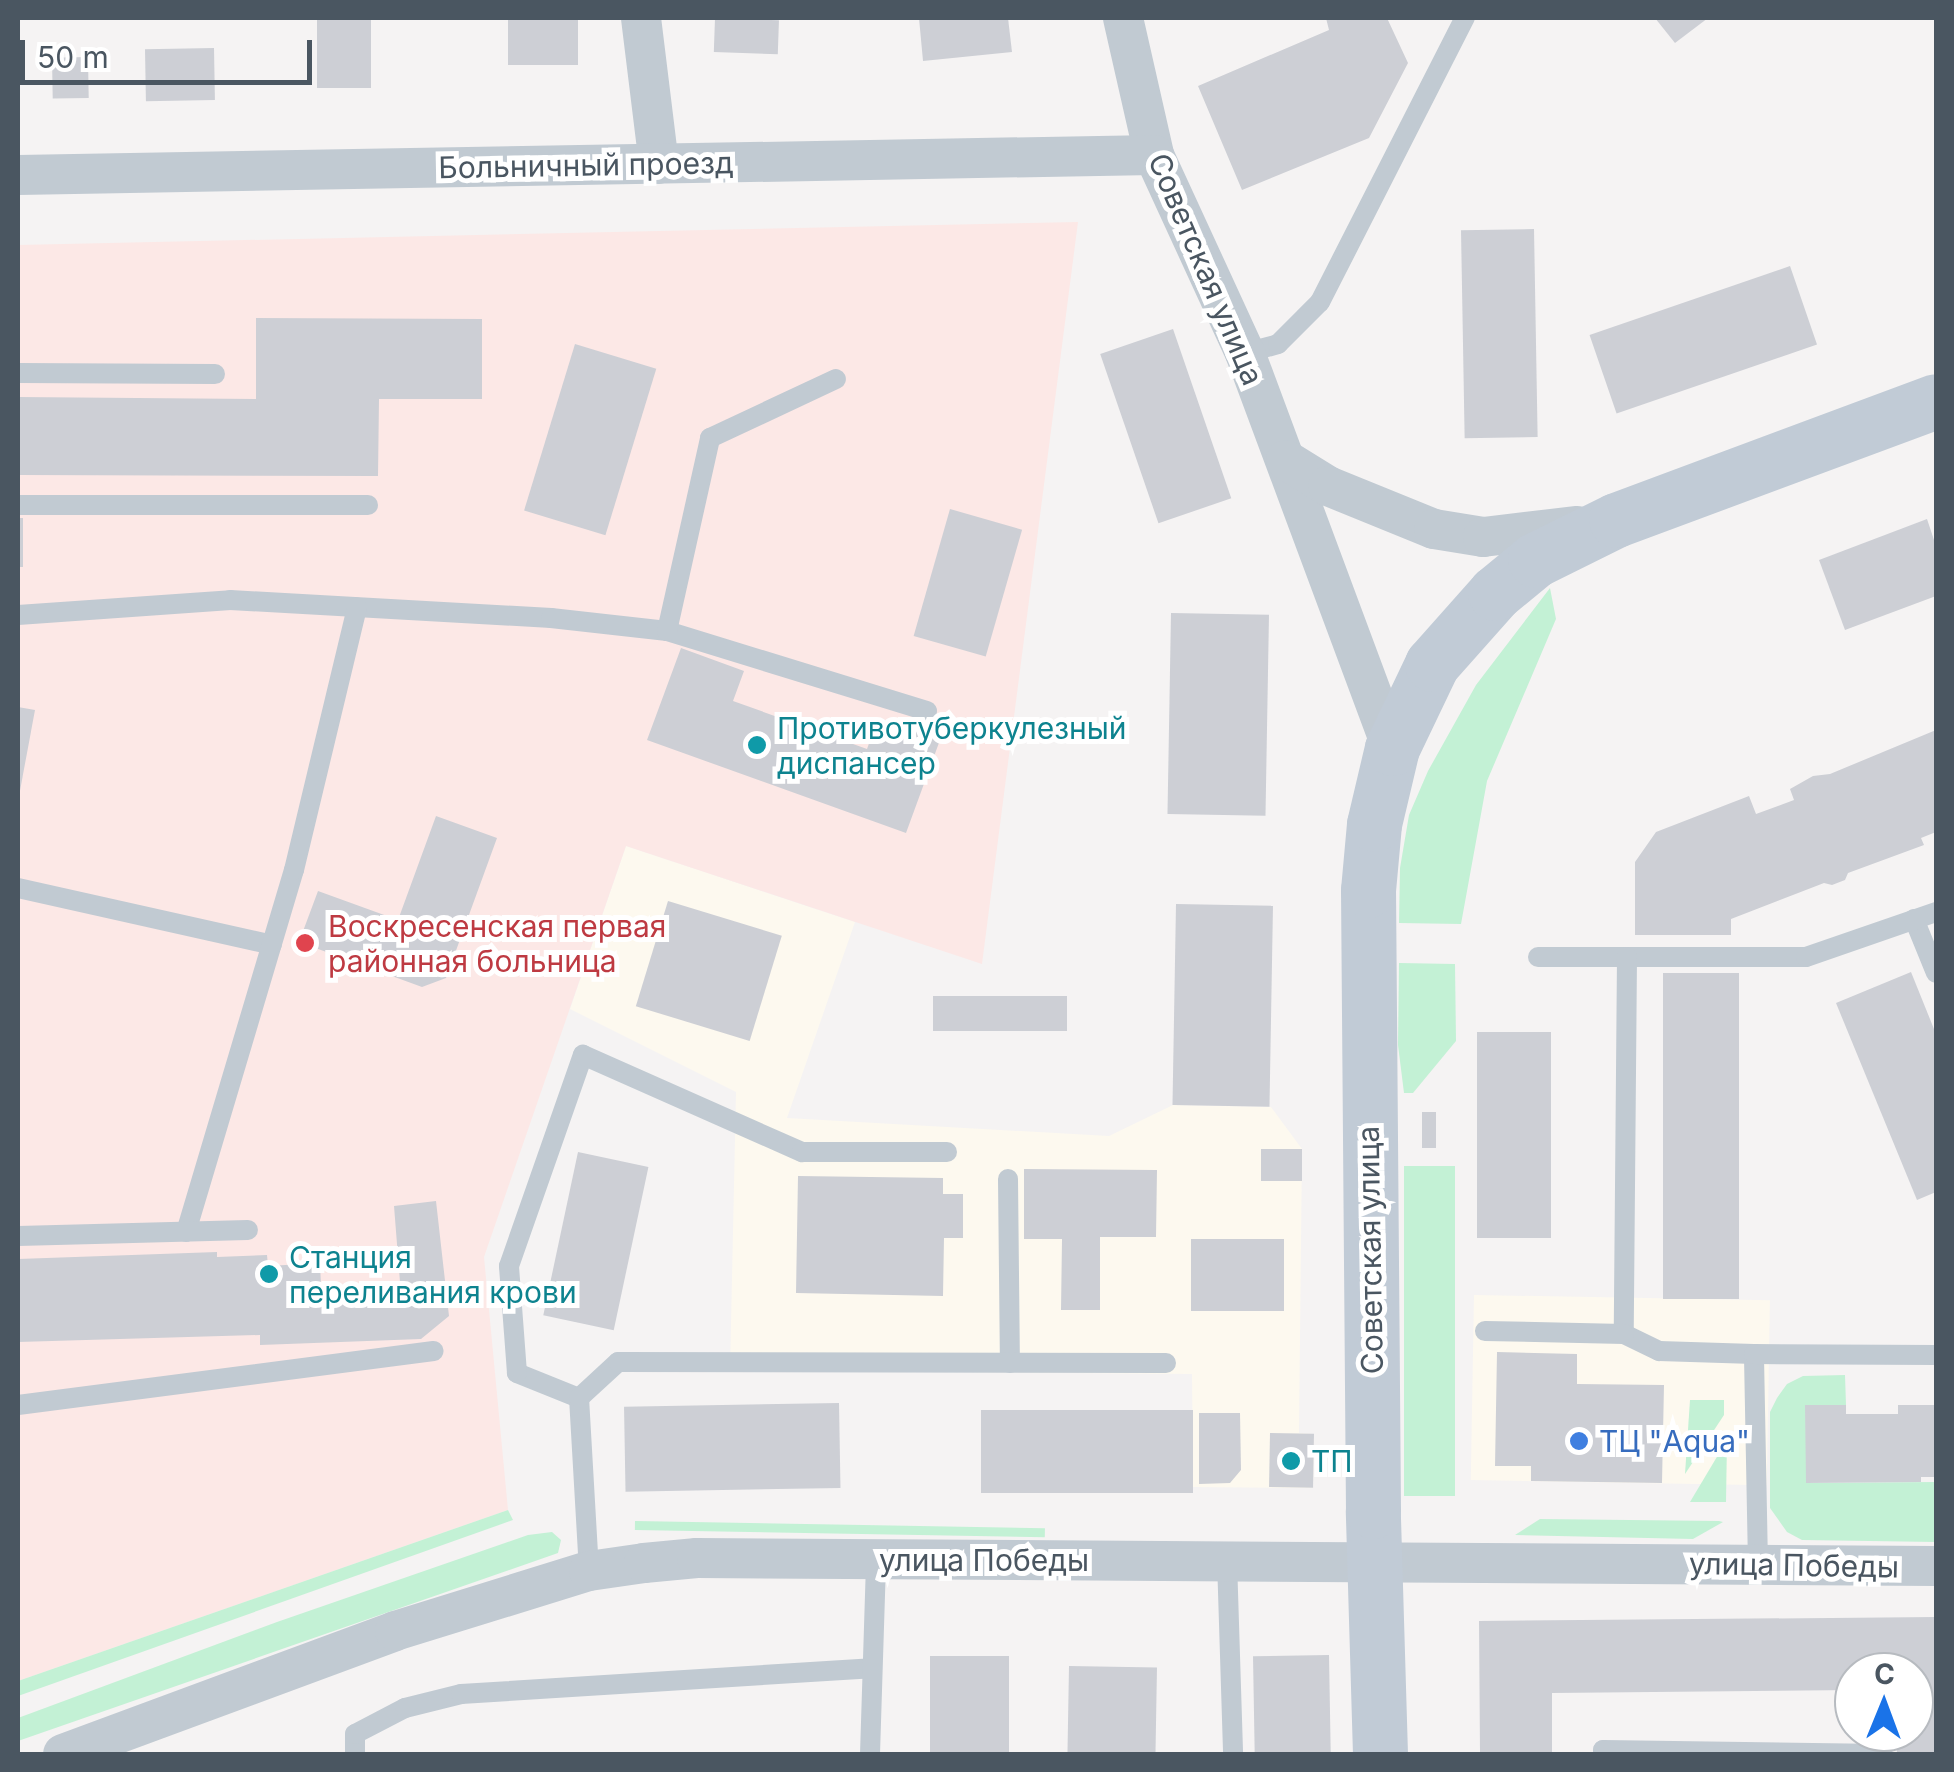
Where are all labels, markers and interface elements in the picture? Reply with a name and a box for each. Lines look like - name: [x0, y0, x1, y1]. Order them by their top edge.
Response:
- scale bar: [25, 20, 318, 82]
- text: 50 m: [37, 39, 109, 75]
- street label: Больничный проезд: [438, 144, 734, 186]
- street label: Советская улица: [1141, 148, 1271, 390]
- place label: Противотуберкулезный диспансер: [777, 710, 1127, 780]
- marker: Противотуберкулезный диспансер: [746, 734, 768, 756]
- place label: Воскресенская первая районная больница: [328, 908, 666, 978]
- marker: Воскресенская первая районная больница: [292, 930, 318, 956]
- street label: Советская улица: [1350, 1126, 1390, 1374]
- place label: Станция переливания крови: [289, 1239, 577, 1310]
- marker: Станция переливания крови: [258, 1263, 280, 1285]
- place label: ТЦ "Aqua": [1599, 1423, 1748, 1459]
- marker: ТЦ "Aqua": [1568, 1430, 1590, 1452]
- place label: ТП: [1311, 1443, 1353, 1479]
- marker: ТП: [1280, 1450, 1302, 1472]
- street label: улица Победы: [879, 1542, 1089, 1578]
- street label: улица Победы: [1689, 1545, 1899, 1585]
- north arrow: [1834, 1652, 1934, 1752]
- text: С: [1874, 1657, 1895, 1691]

